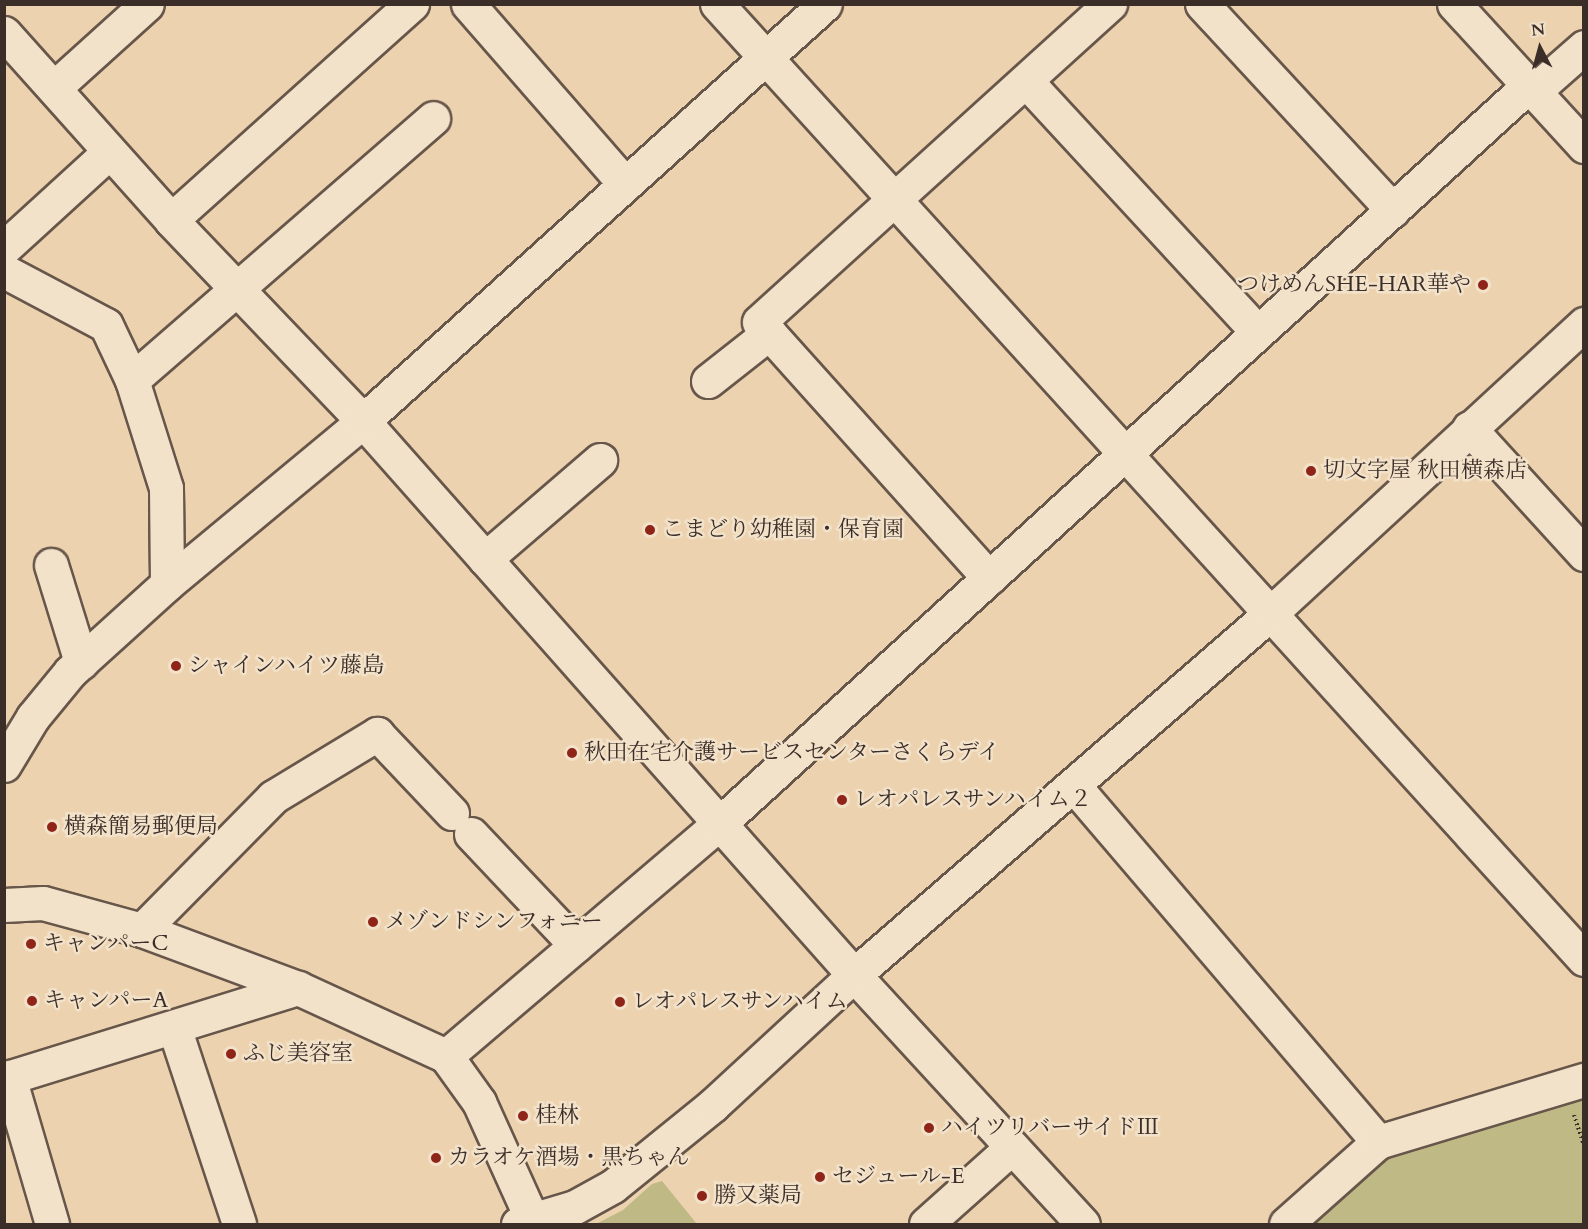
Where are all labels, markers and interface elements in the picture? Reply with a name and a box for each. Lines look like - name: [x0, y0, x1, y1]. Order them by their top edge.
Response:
- north arrow: [1510, 18, 1570, 78]
- text: N: [1530, 18, 1546, 42]
- place label: つけめんSHE-HAR華や: [1237, 272, 1471, 298]
- marker: つけめんSHE-HAR華や: [1476, 278, 1490, 292]
- place label: 切文字屋 秋田横森店: [1323, 458, 1527, 484]
- marker: 切文字屋 秋田横森店: [1304, 464, 1318, 478]
- place label: こまどり幼稚園・保育園: [662, 517, 904, 543]
- marker: こまどり幼稚園・保育園: [643, 523, 657, 537]
- place label: シャインハイツ藤島: [188, 653, 386, 679]
- marker: シャインハイツ藤島: [169, 659, 183, 673]
- place label: 秋田在宅介護サービスセンターさくらデイ: [584, 740, 1002, 766]
- marker: 秋田在宅介護サービスセンターさくらデイ: [565, 746, 579, 760]
- place label: レオパレスサンハイム２: [854, 787, 1096, 813]
- marker: レオパレスサンハイム２: [835, 793, 849, 807]
- place label: 横森簡易郵便局: [64, 814, 218, 840]
- marker: 横森簡易郵便局: [45, 820, 59, 834]
- place label: メゾンドシンフォニー: [385, 909, 605, 935]
- marker: メゾンドシンフォニー: [366, 915, 380, 929]
- place label: キャンパーC: [43, 931, 170, 957]
- marker: キャンパーC: [24, 937, 38, 951]
- place label: キャンパーA: [44, 988, 170, 1014]
- place label: レオパレスサンハイム: [632, 989, 852, 1015]
- marker: キャンパーA: [25, 994, 39, 1008]
- marker: レオパレスサンハイム: [613, 995, 627, 1009]
- place label: ふじ美容室: [243, 1041, 353, 1067]
- marker: ふじ美容室: [224, 1047, 238, 1061]
- place label: 桂林: [535, 1103, 579, 1129]
- marker: 桂林: [516, 1109, 530, 1123]
- place label: ハイツリバーサイドⅢ: [941, 1115, 1161, 1141]
- marker: ハイツリバーサイドⅢ: [922, 1121, 936, 1135]
- place label: カラオケ酒場・黒ちゃん: [448, 1145, 690, 1171]
- marker: カラオケ酒場・黒ちゃん: [429, 1151, 443, 1165]
- place label: セジュール-E: [832, 1164, 965, 1190]
- marker: セジュール-E: [813, 1170, 827, 1184]
- place label: 勝又薬局: [714, 1183, 802, 1209]
- marker: 勝又薬局: [695, 1189, 709, 1203]

